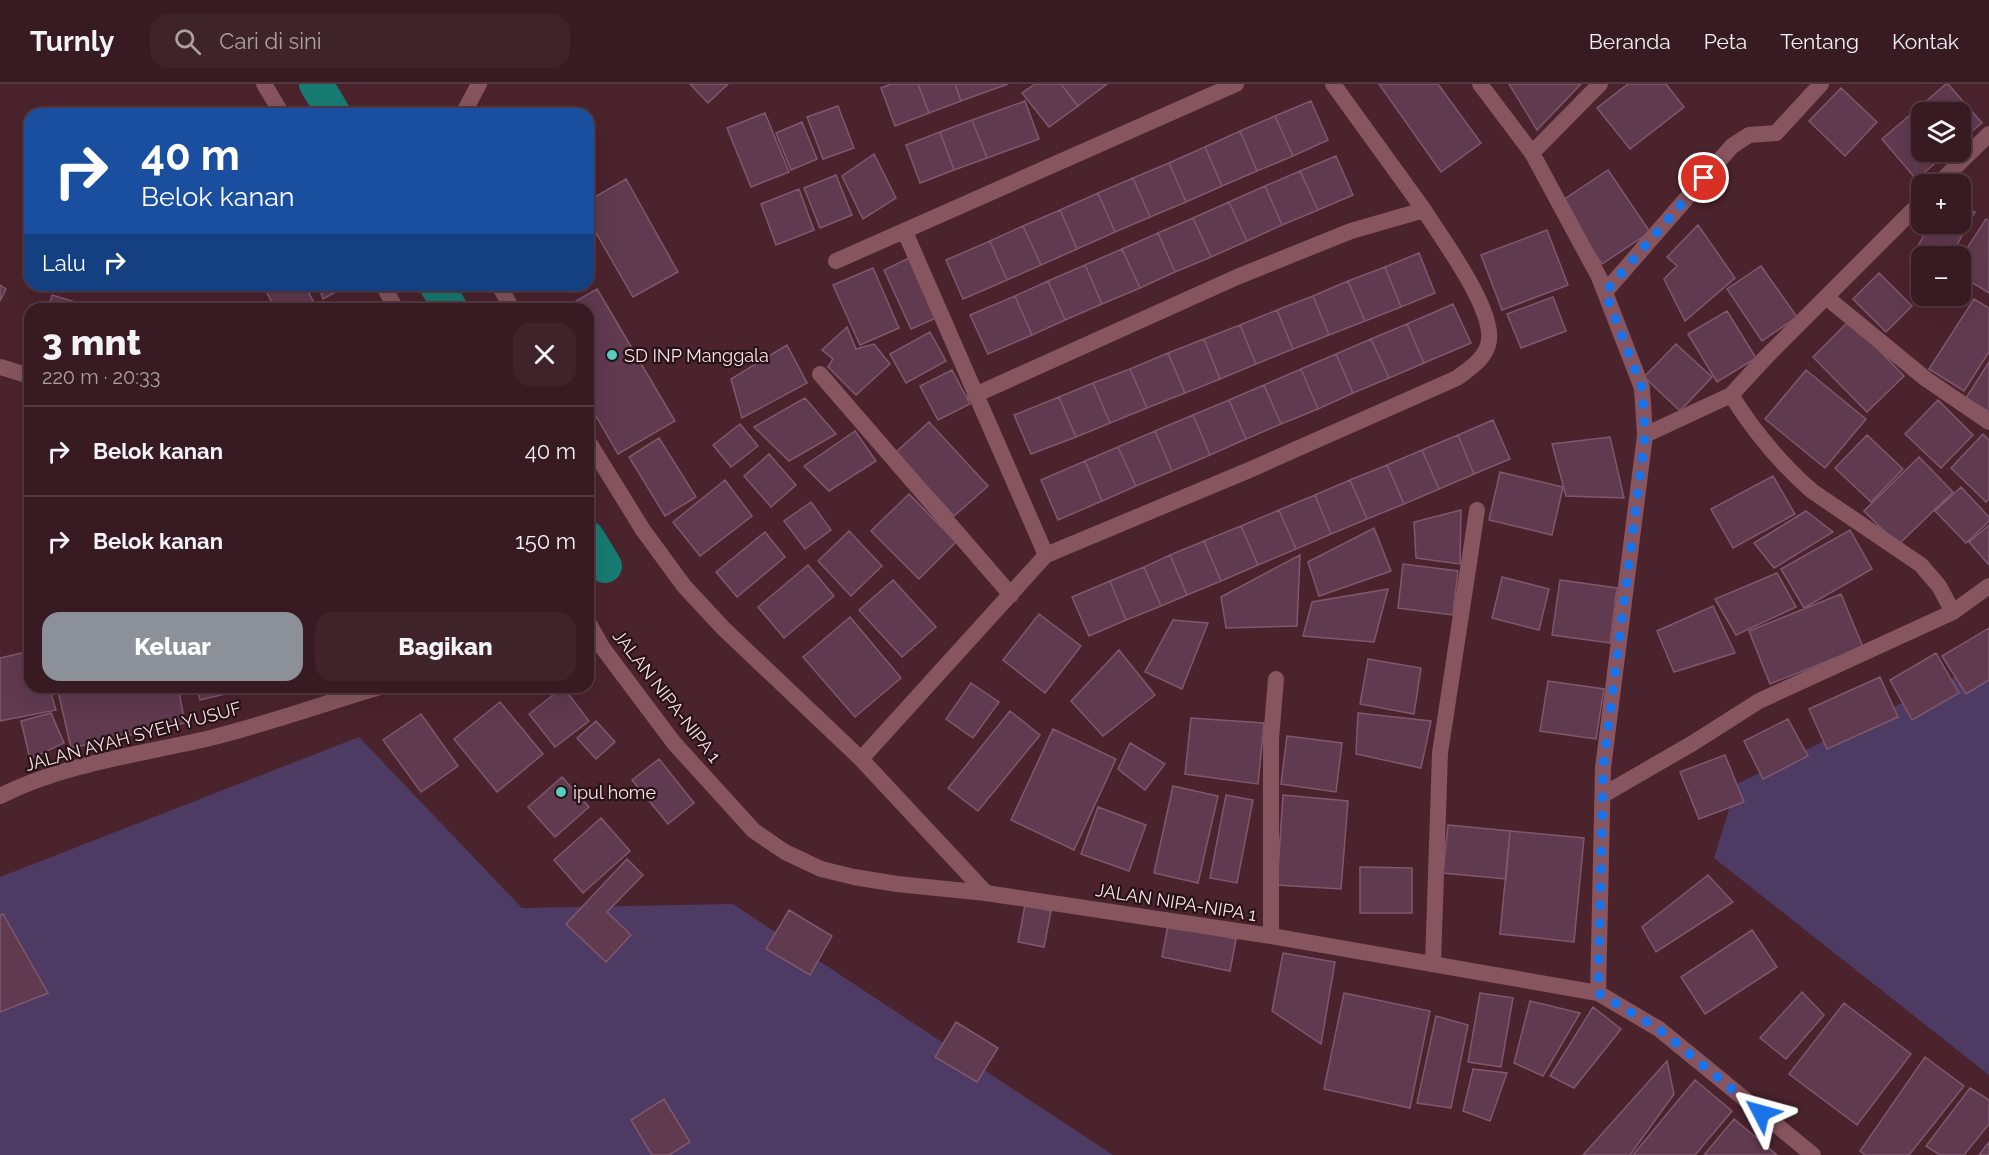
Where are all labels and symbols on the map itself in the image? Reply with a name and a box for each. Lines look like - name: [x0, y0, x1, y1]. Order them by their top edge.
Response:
- pin: [1678, 152, 1729, 203]
- place label: SD INP Manggala: [624, 345, 769, 366]
- marker: SD INP Manggala: [605, 348, 619, 362]
- street label: JALAN NIPA-NIPA 1: [609, 625, 726, 767]
- street label: JALAN AYAH SYEH YUSUF: [23, 697, 243, 775]
- place label: ipul home: [573, 782, 656, 803]
- marker: ipul home: [554, 785, 568, 799]
- street label: JALAN NIPA-NIPA 1: [1094, 879, 1258, 925]
- position arrow: [1729, 1081, 1793, 1145]

